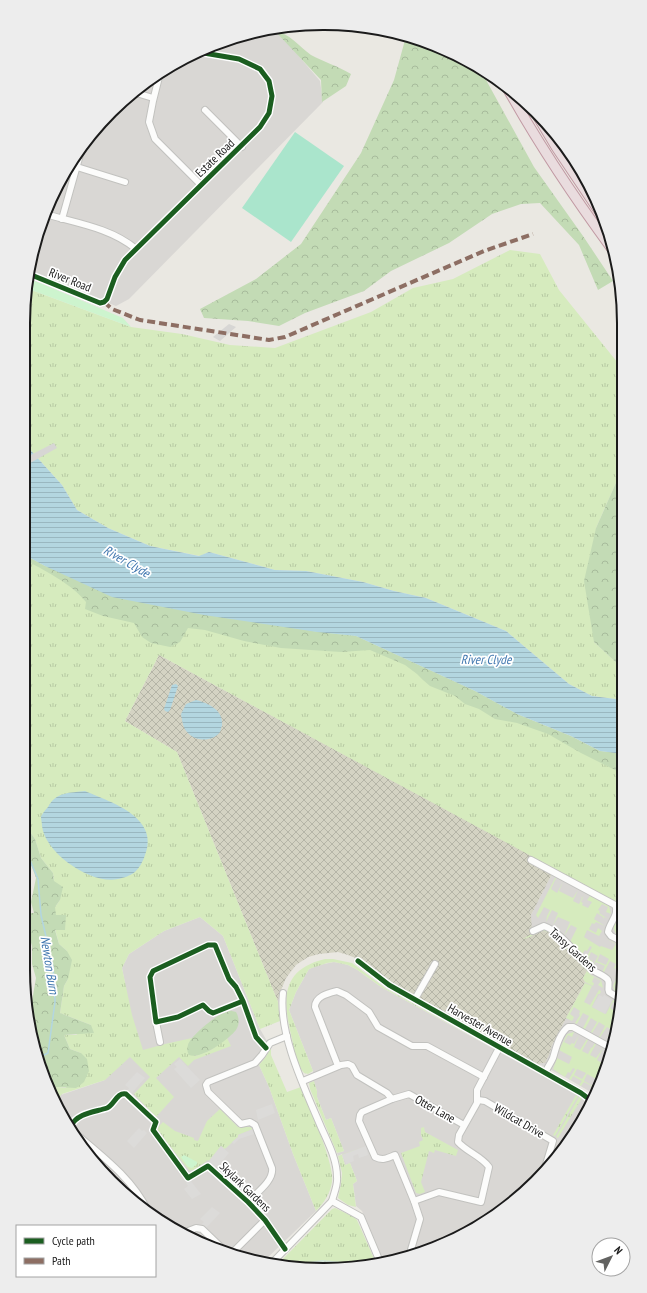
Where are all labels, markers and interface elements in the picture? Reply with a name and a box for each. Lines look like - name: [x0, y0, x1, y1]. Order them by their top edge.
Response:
- street label: Estate Road: [192, 135, 237, 180]
- street label: River Road: [47, 264, 94, 295]
- water label: River Clyde: [101, 541, 154, 582]
- water label: River Clyde: [461, 651, 513, 668]
- street label: Tansy Gardens: [547, 924, 600, 975]
- water label: Newton Burn: [37, 935, 63, 997]
- street label: Harvester Avenue: [445, 1000, 515, 1049]
- street label: Otter Lane: [412, 1091, 458, 1126]
- street label: Wildcat Drive: [492, 1100, 547, 1141]
- street label: Skylark Gardens: [217, 1158, 274, 1215]
- legend: [16, 1225, 156, 1277]
- text: Cycle path: [52, 1233, 95, 1248]
- north arrow: [591, 1237, 631, 1277]
- text: N: [611, 1243, 626, 1257]
- text: Path: [52, 1253, 70, 1268]

